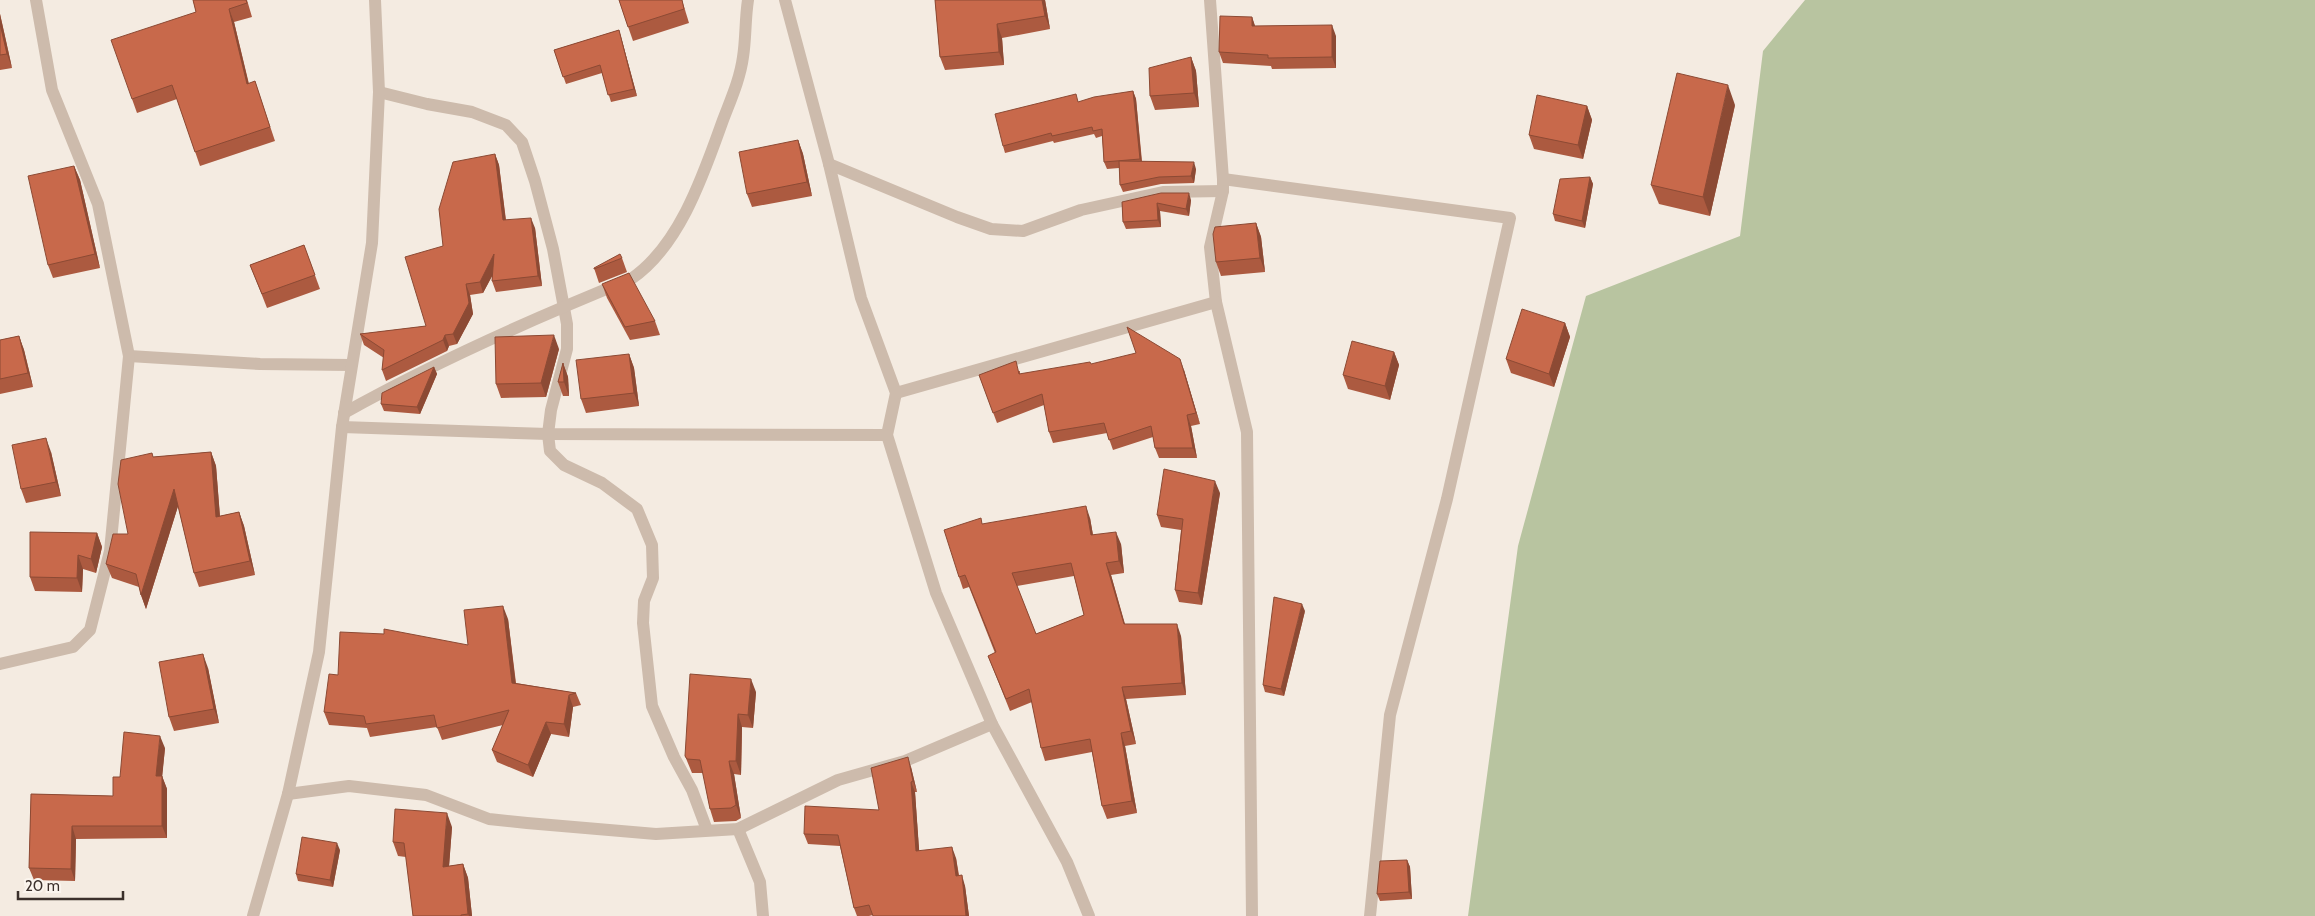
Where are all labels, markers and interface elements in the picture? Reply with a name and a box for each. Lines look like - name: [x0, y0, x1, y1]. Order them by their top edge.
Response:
- scale bar: [18, 868, 122, 900]
- text: 20 m: [25, 877, 60, 895]

